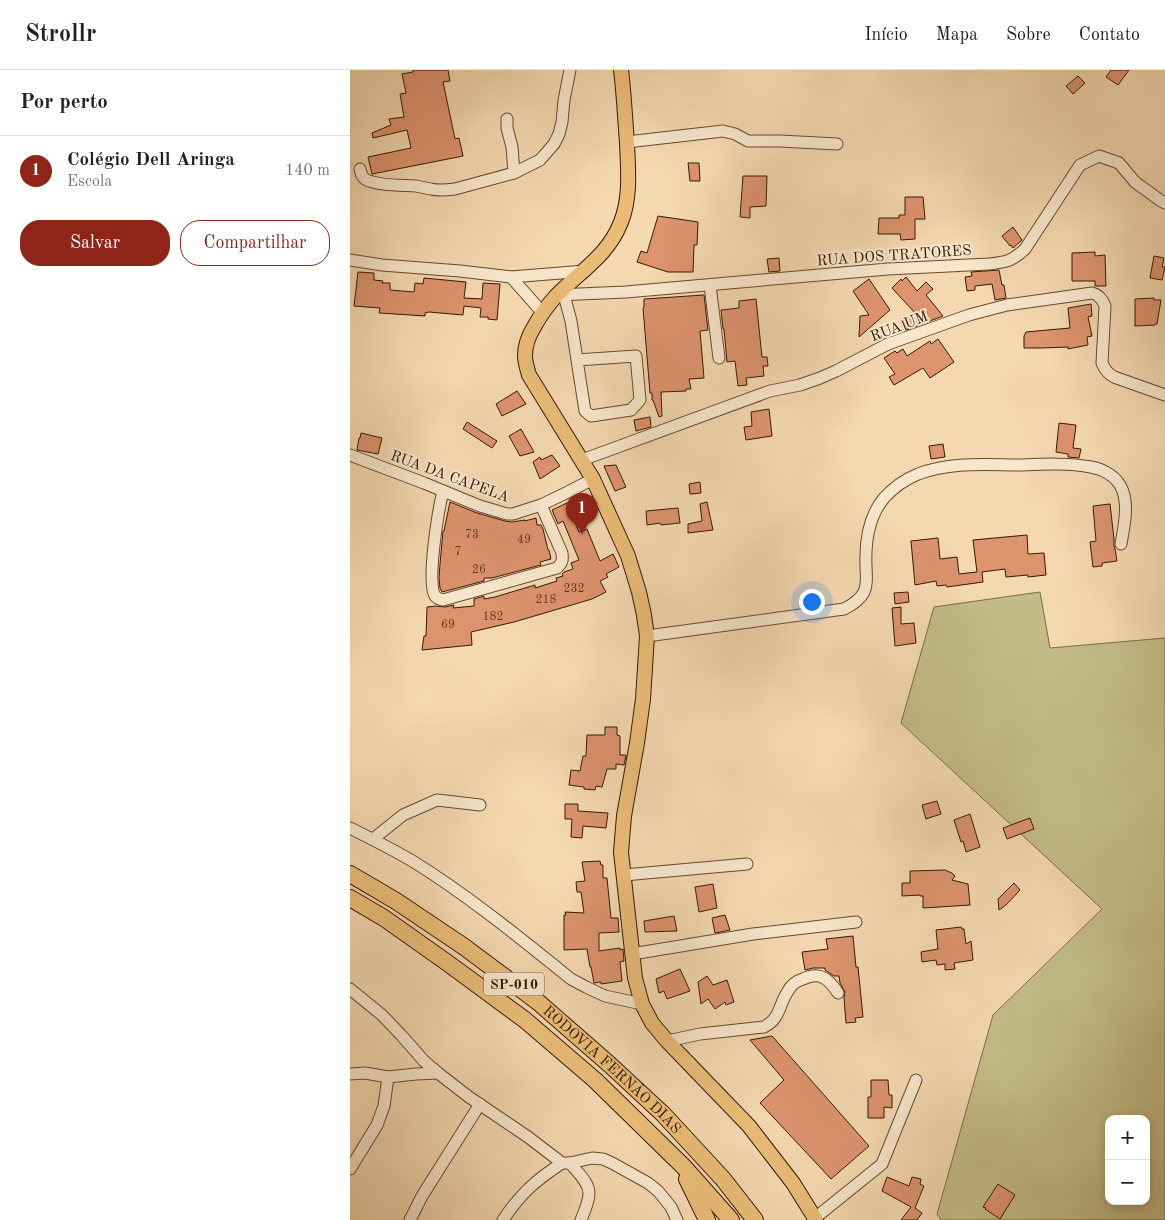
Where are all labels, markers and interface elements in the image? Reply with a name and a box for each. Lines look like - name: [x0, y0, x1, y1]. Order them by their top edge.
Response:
- text: Strollr: [25, 23, 96, 47]
- text: Início: [864, 26, 908, 44]
- text: Mapa: [936, 26, 978, 44]
- text: Sobre: [1006, 26, 1051, 44]
- text: Contato: [1079, 26, 1140, 44]
- text: Por perto: [20, 92, 108, 113]
- text: Colégio Dell Aringa: [67, 151, 235, 170]
- text: 1: [31, 163, 41, 179]
- text: 140 m: [285, 163, 330, 179]
- text: Escola: [67, 174, 112, 190]
- button: Salvar: [20, 220, 170, 266]
- button: Compartilhar: [180, 220, 330, 266]
- street label: RUA DOS TRATORES: [816, 244, 972, 269]
- street label: RUA UM: [869, 310, 930, 345]
- street label: RUA DA CAPELA: [388, 449, 511, 506]
- pin: 1: [566, 493, 598, 534]
- house number: 73: [465, 529, 479, 541]
- house number: 49: [517, 534, 531, 546]
- house number: 7: [455, 546, 461, 558]
- house number: 26: [472, 564, 486, 576]
- house number: 232: [564, 583, 584, 595]
- your location: [799, 589, 825, 615]
- house number: 218: [536, 594, 556, 606]
- house number: 182: [483, 611, 503, 623]
- house number: 69: [441, 619, 455, 631]
- road number: SP-010: [484, 972, 544, 996]
- street label: RODOVIA FERNÃO DIAS: [539, 1004, 683, 1137]
- map controls: [1105, 1115, 1150, 1205]
- button: +: [1105, 1115, 1150, 1160]
- button: −: [1105, 1160, 1150, 1205]

